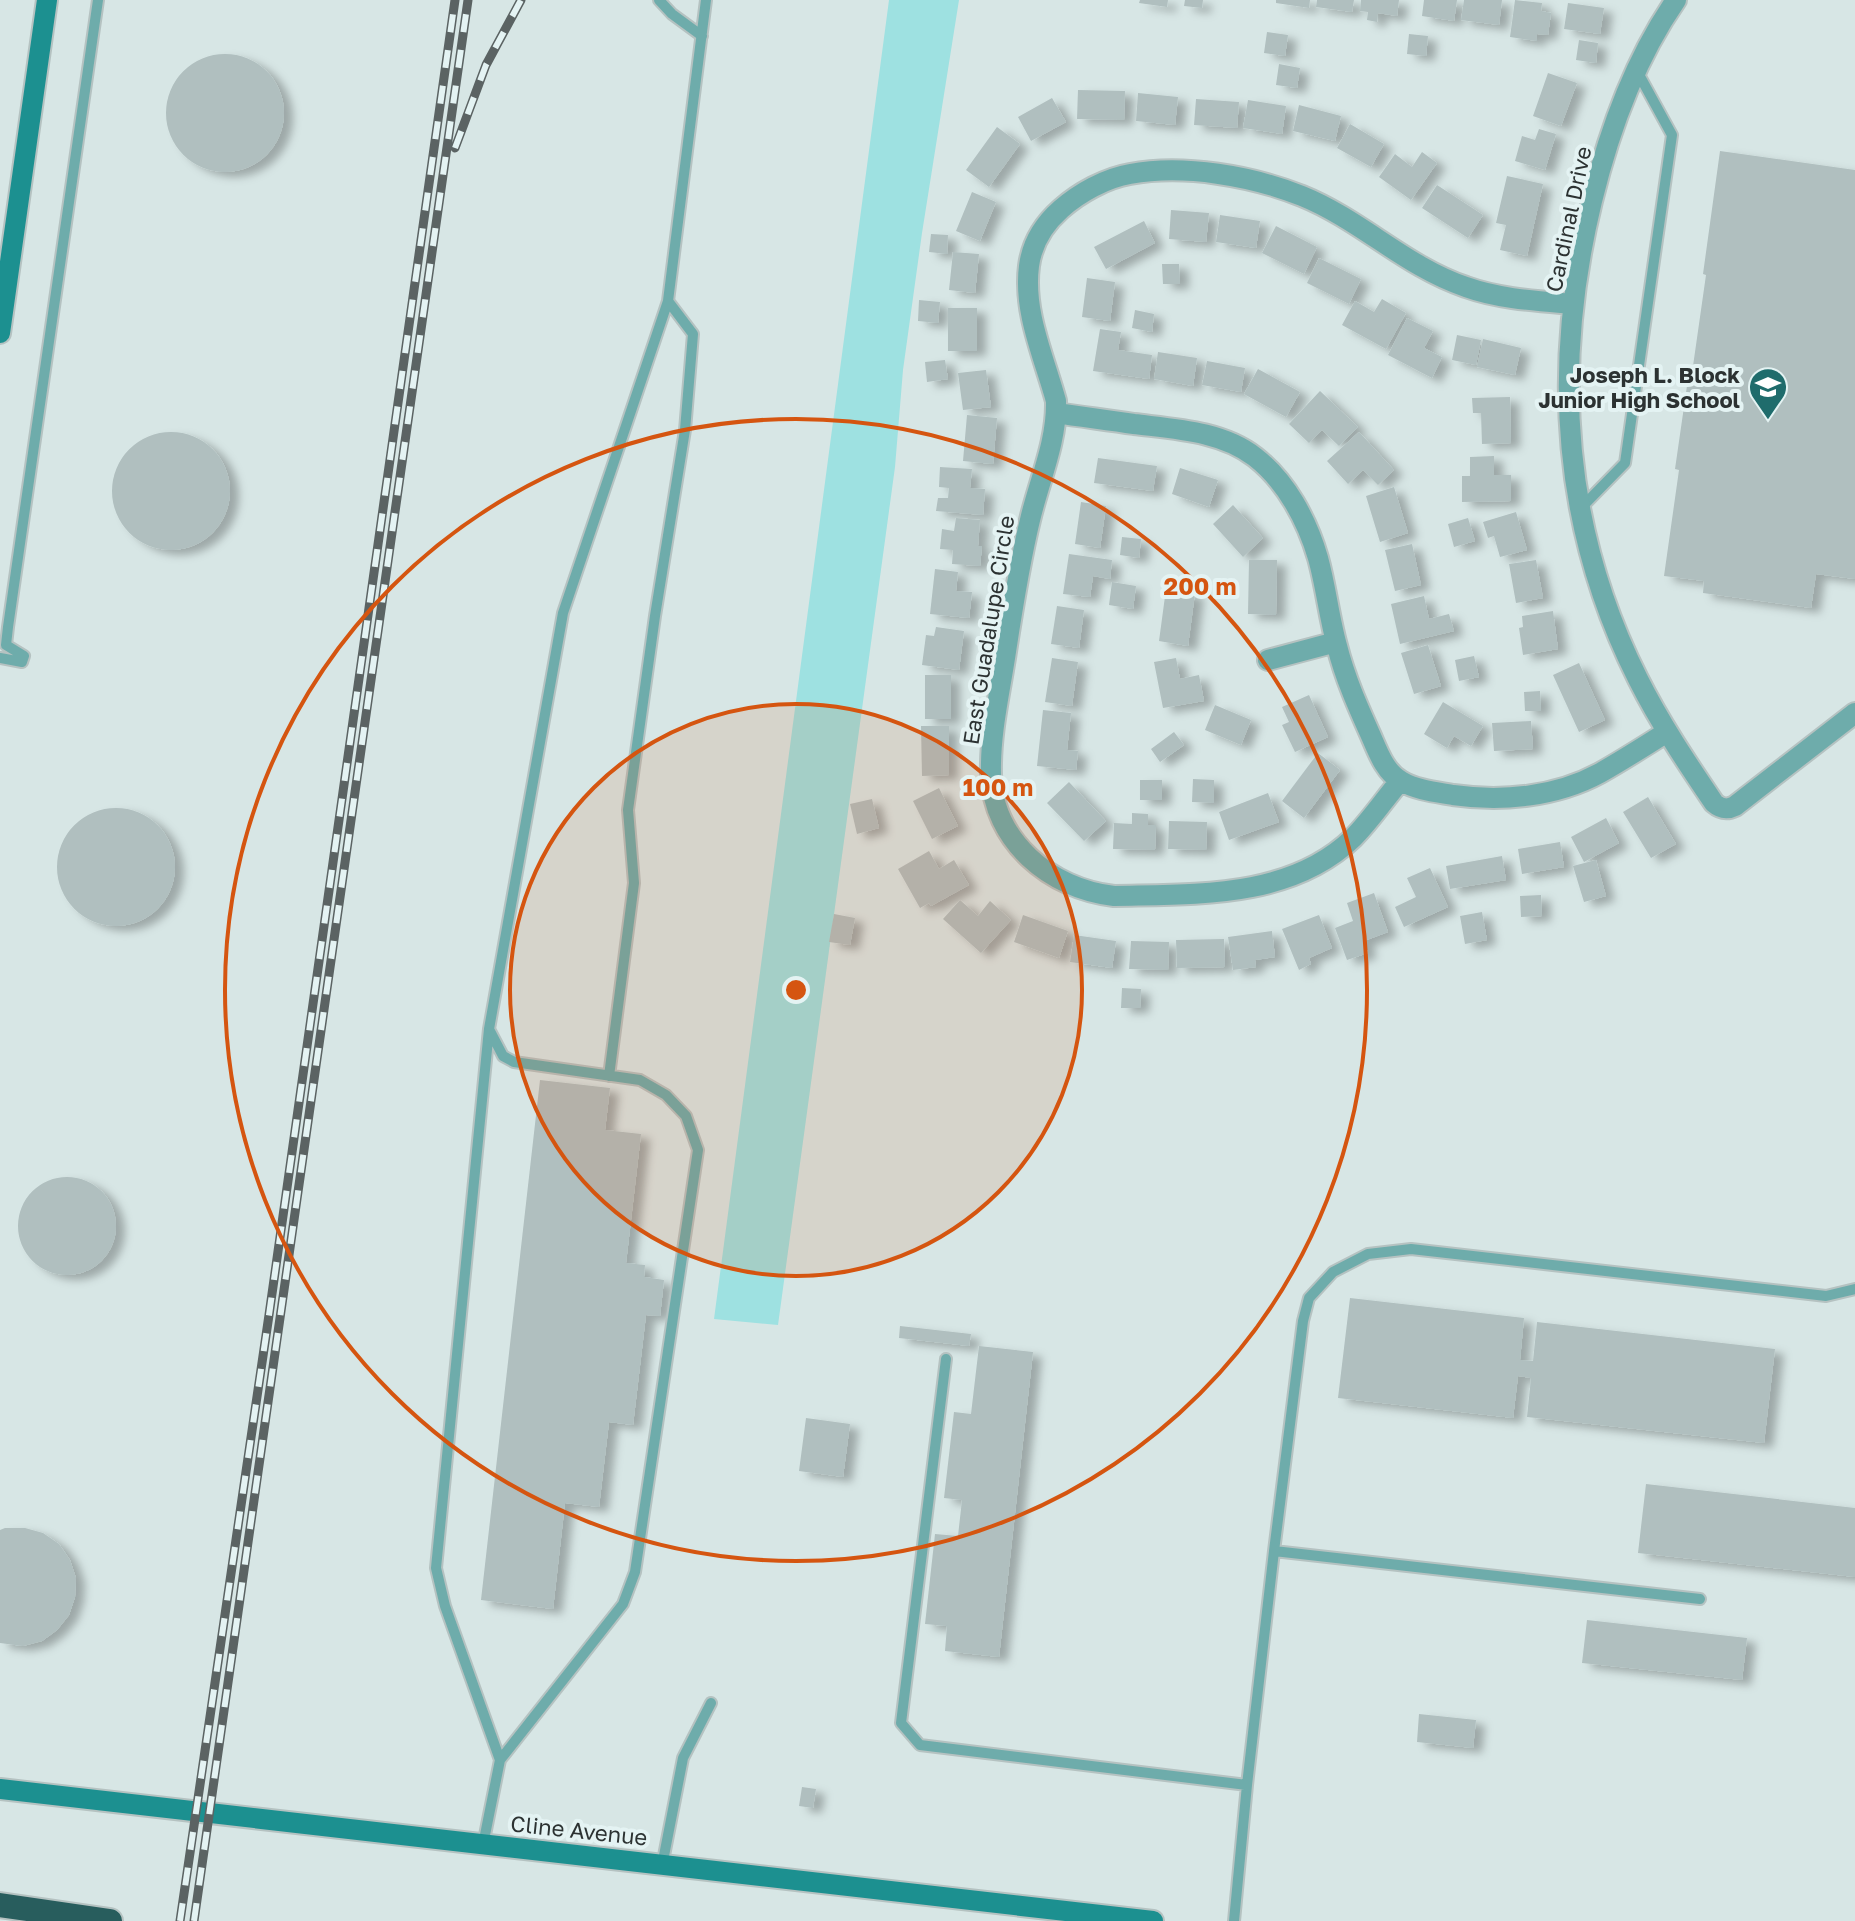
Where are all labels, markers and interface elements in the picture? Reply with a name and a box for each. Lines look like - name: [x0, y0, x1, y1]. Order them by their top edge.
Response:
- street label: Cardinal Drive: [1539, 144, 1597, 294]
- place label: Joseph L. Block Junior High School: [1538, 361, 1740, 413]
- school or university icon: Joseph L. Block Junior High School: [1747, 366, 1789, 421]
- street label: East Guadalupe Circle: [957, 513, 1019, 747]
- text: 200 m: [1164, 571, 1236, 600]
- text: 100 m: [963, 772, 1033, 801]
- centre of rings: [782, 976, 810, 1004]
- street label: Cline Avenue: [509, 1809, 649, 1851]

